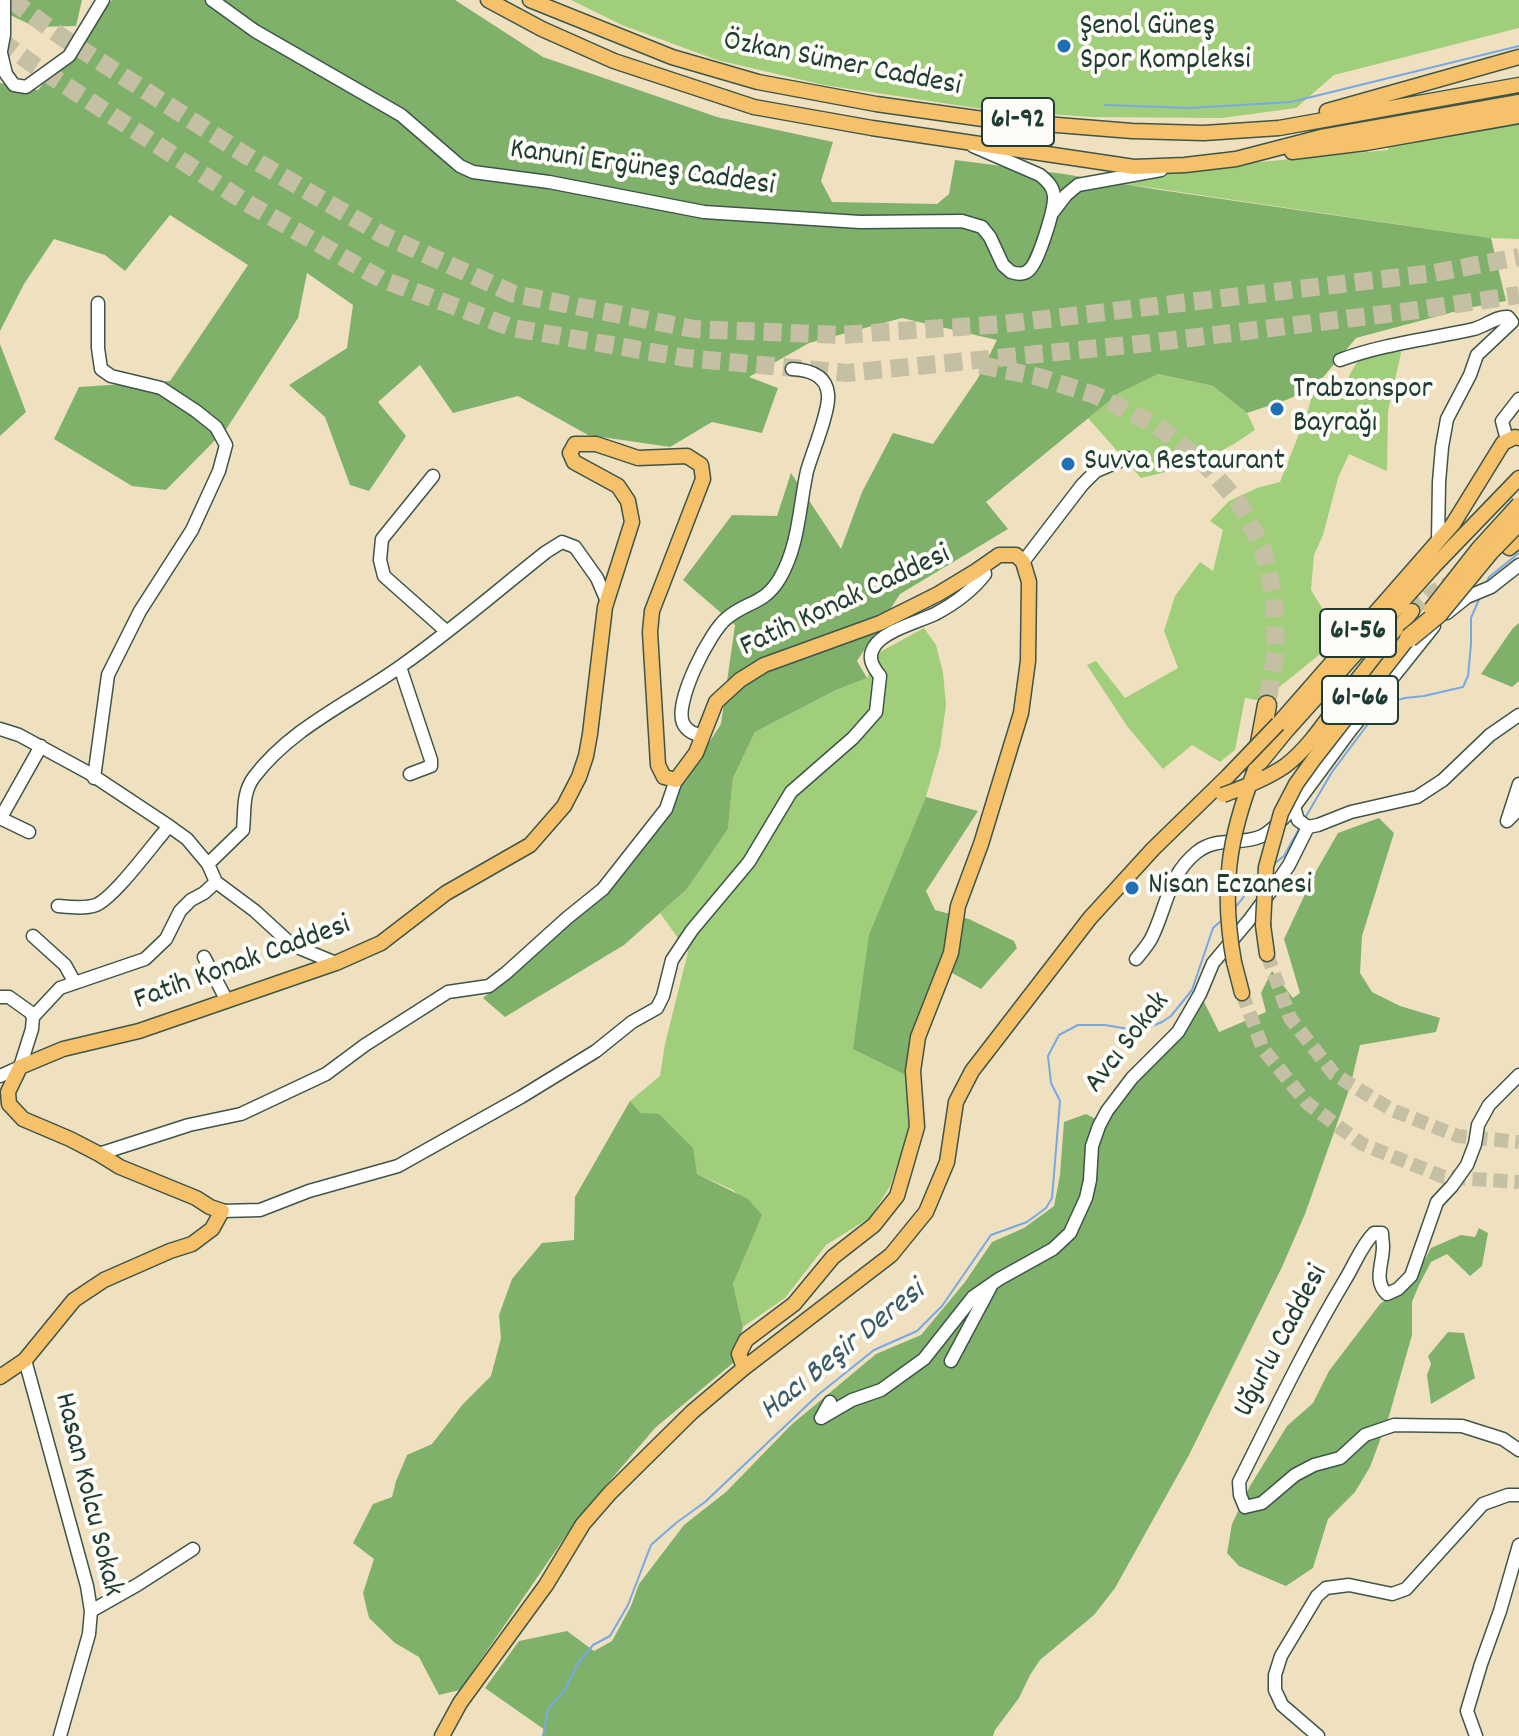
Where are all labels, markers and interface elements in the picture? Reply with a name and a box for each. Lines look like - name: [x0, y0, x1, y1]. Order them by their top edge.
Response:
- place label: Şenol Güneş Spor Kompleksi: [1080, 11, 1251, 82]
- street label: Özkan Sümer Caddesi: [720, 25, 964, 107]
- marker: Şenol Güneş Spor Kompleksi: [1055, 37, 1073, 55]
- road number: 61-92: [982, 98, 1054, 146]
- street label: Kanuni Ergüneş Caddesi: [507, 134, 777, 206]
- place label: Trabzonspor Bayrağı: [1293, 374, 1433, 444]
- marker: Trabzonspor Bayrağı: [1268, 400, 1286, 418]
- place label: Suvva Restaurant: [1084, 446, 1285, 482]
- marker: Suvva Restaurant: [1059, 455, 1077, 473]
- street label: Fatih Konak Caddesi: [735, 539, 957, 667]
- road number: 61-56: [1320, 609, 1396, 657]
- road number: 61-66: [1322, 676, 1398, 724]
- place label: Nisan Eczanesi: [1148, 870, 1312, 906]
- marker: Nisan Eczanesi: [1123, 879, 1141, 897]
- street label: Fatih Konak Caddesi: [130, 909, 356, 1021]
- street label: Avcı Sokak: [1078, 986, 1180, 1102]
- street label: Uğurlu Caddesi: [1228, 1260, 1338, 1424]
- water label: Hacı Beşir Deresi: [754, 1275, 934, 1431]
- street label: Hasan Kolcu Sokak: [43, 1390, 129, 1600]

